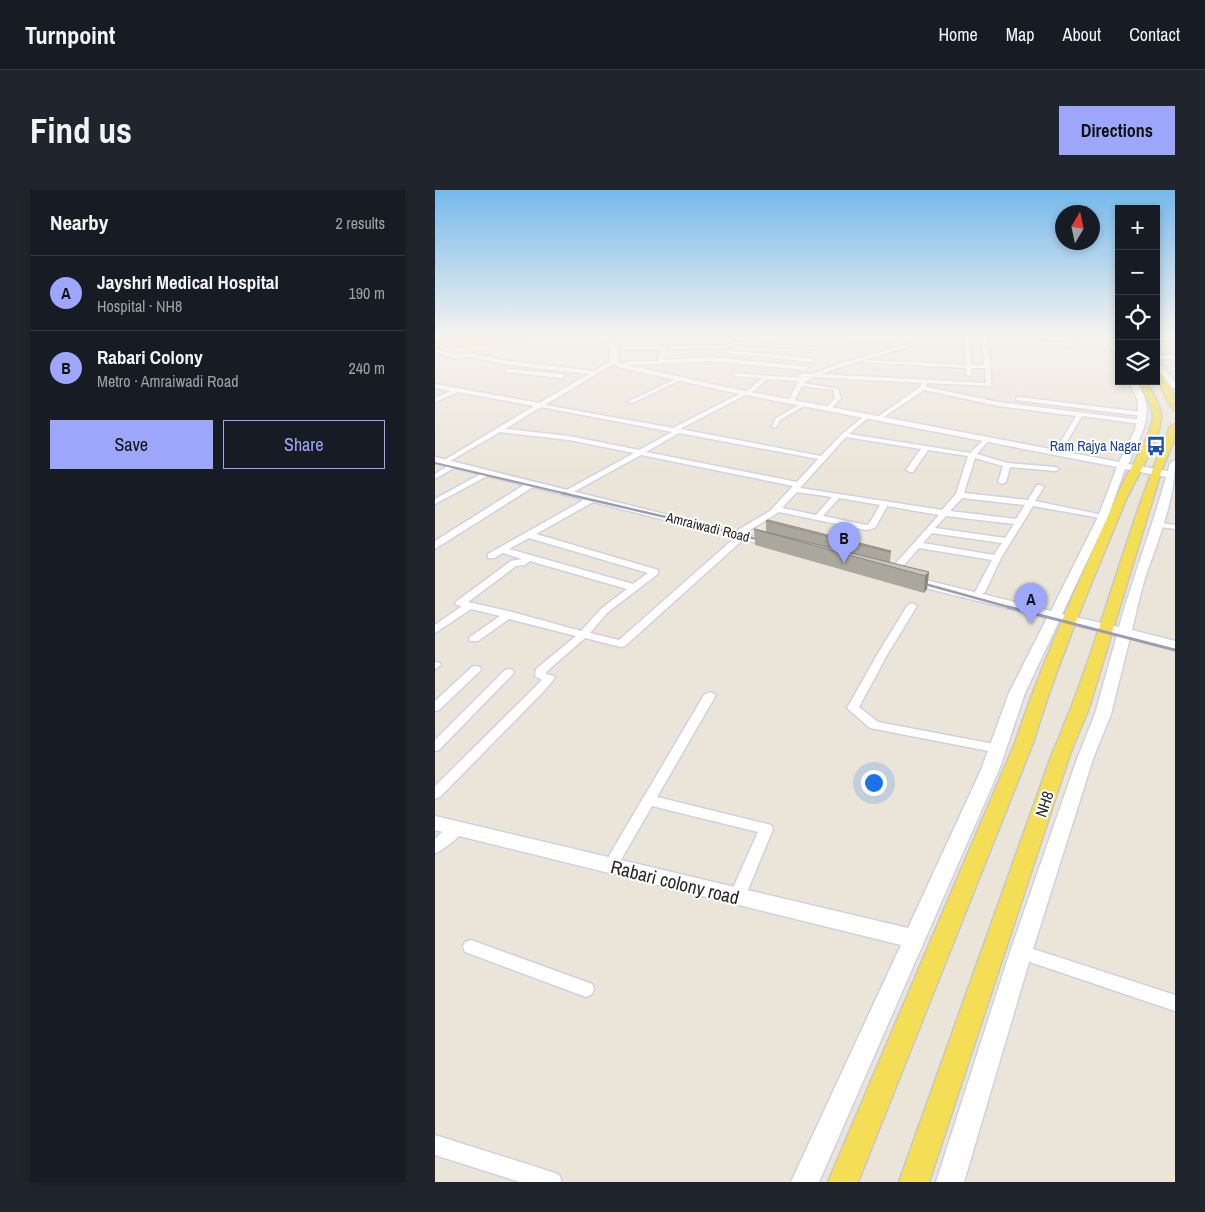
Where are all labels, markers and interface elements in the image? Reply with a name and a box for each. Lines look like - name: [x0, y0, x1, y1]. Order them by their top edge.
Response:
- text: Turnpoint: [25, 19, 115, 51]
- text: Home: [938, 22, 978, 47]
- text: Map: [1006, 22, 1035, 47]
- text: About: [1063, 22, 1101, 47]
- text: Contact: [1129, 22, 1180, 47]
- button: Directions: [1059, 106, 1175, 155]
- text: Find us: [30, 107, 132, 154]
- north arrow: [1055, 205, 1100, 250]
- map controls: [1115, 205, 1160, 385]
- button: +: [1115, 205, 1160, 250]
- text: Nearby: [50, 208, 108, 237]
- text: 2 results: [335, 212, 385, 234]
- button: −: [1115, 250, 1160, 295]
- text: Jayshri Medical Hospital: [97, 269, 279, 295]
- text: A: [61, 282, 71, 304]
- text: 190 m: [349, 282, 385, 304]
- text: Hospital · NH8: [97, 295, 182, 317]
- button: locate: [1115, 295, 1160, 340]
- button: layers: [1115, 340, 1160, 385]
- text: Rabari Colony: [97, 344, 203, 370]
- text: B: [61, 357, 71, 379]
- text: 240 m: [349, 357, 385, 379]
- text: Metro · Amraiwadi Road: [97, 370, 238, 392]
- button: Save: [50, 420, 213, 469]
- button: Share: [223, 420, 385, 469]
- bus stop icon: Ram Rajya Nagar: [1145, 435, 1167, 457]
- place label: Ram Rajya Nagar: [1050, 437, 1141, 455]
- street label: Amraiwadi Road: [663, 508, 752, 546]
- pin: B: [828, 522, 860, 563]
- pin: A: [1015, 583, 1047, 624]
- your location: [861, 770, 887, 796]
- street label: NH8: [1029, 788, 1059, 820]
- street label: Rabari colony road: [608, 853, 742, 911]

